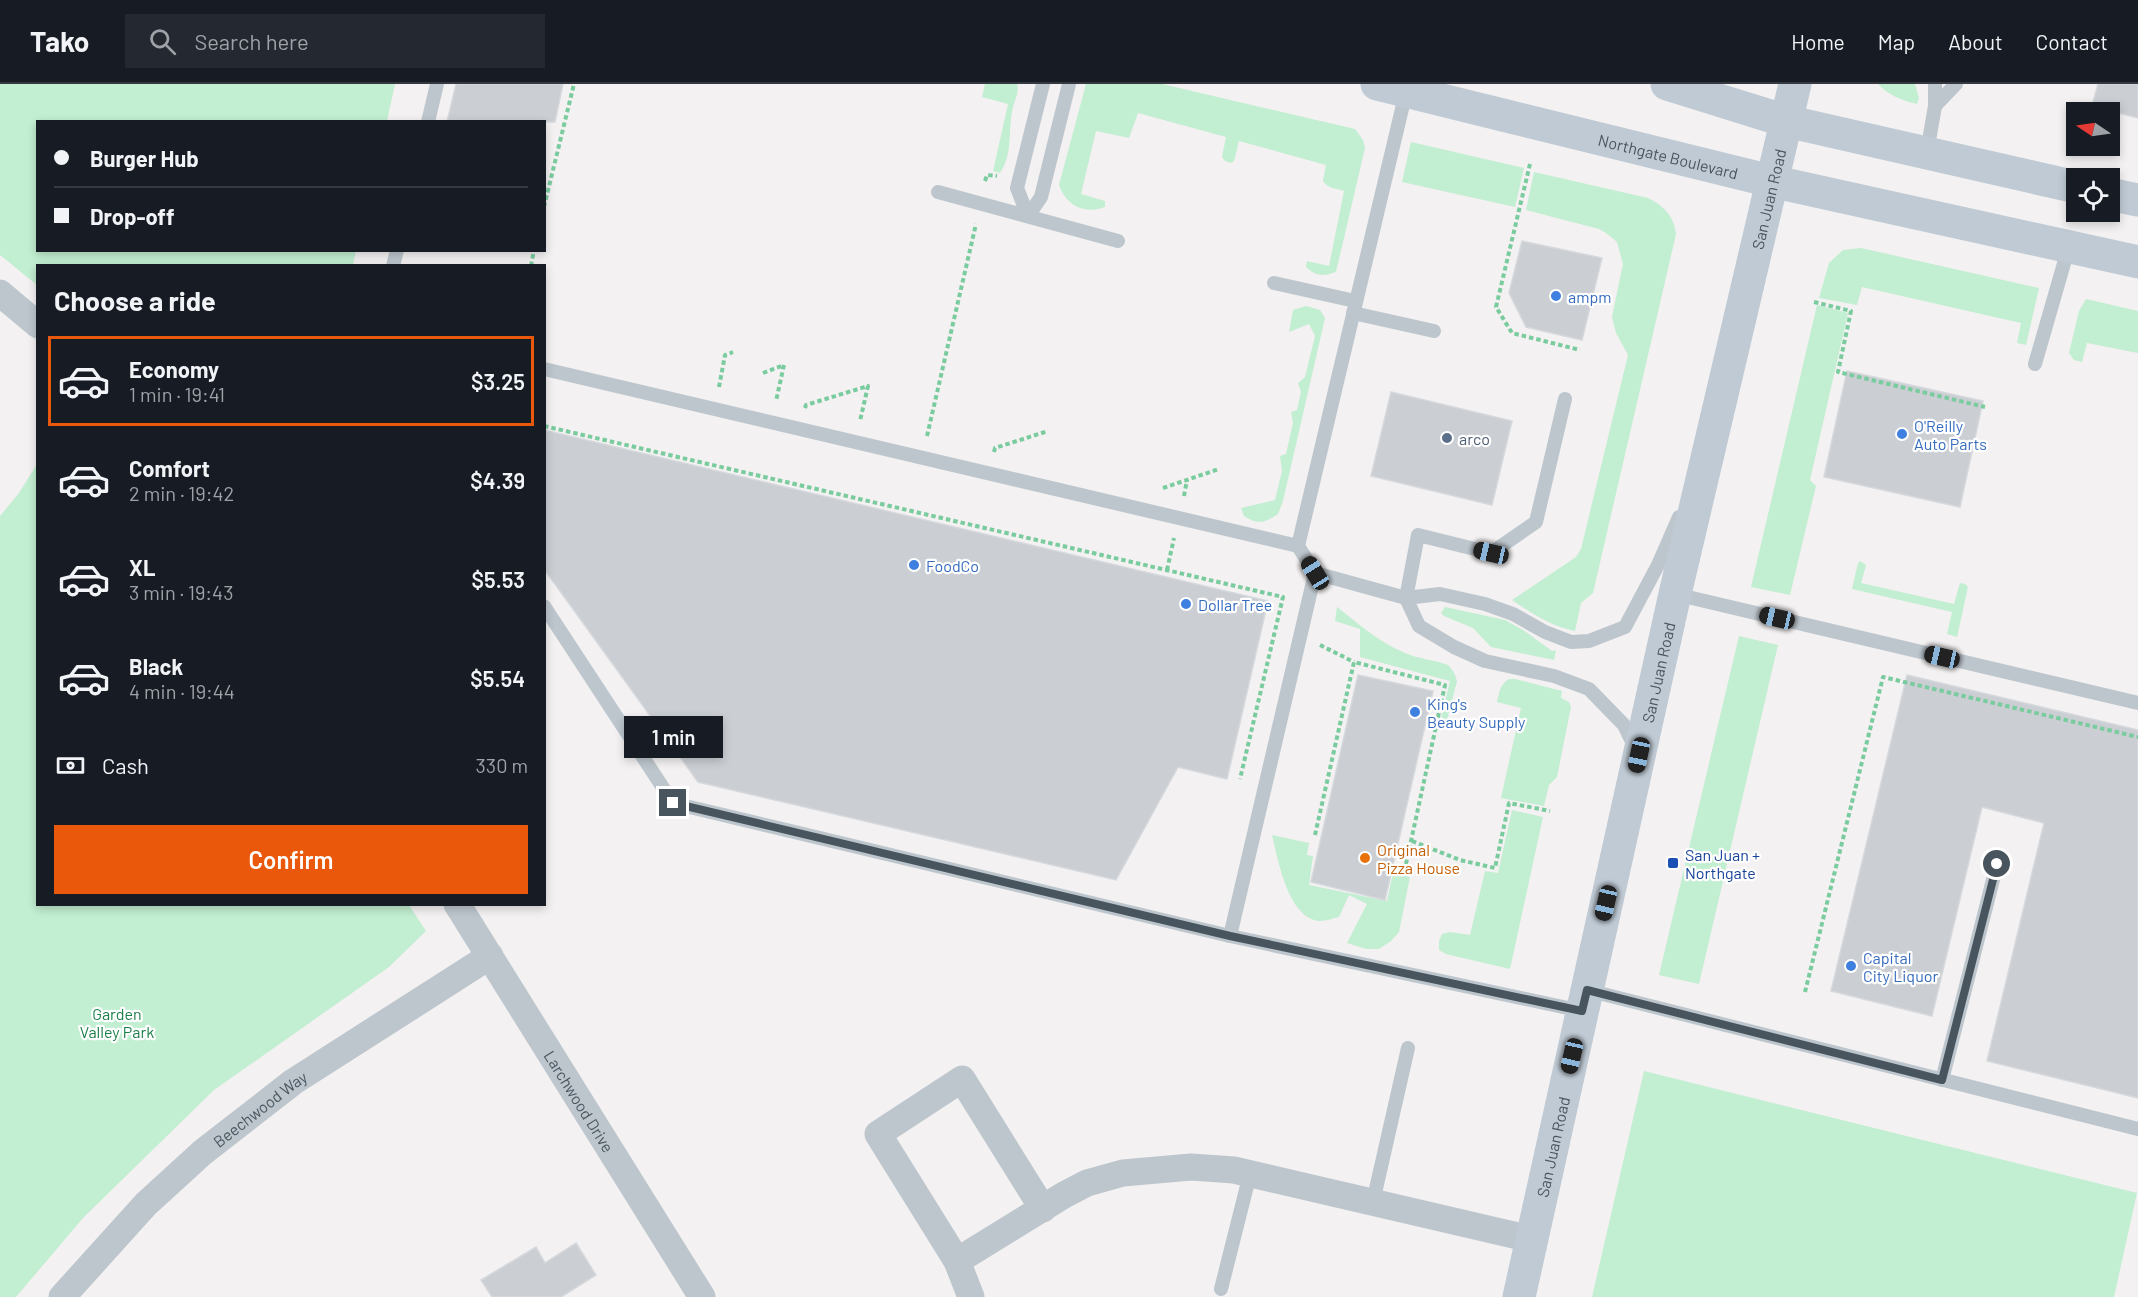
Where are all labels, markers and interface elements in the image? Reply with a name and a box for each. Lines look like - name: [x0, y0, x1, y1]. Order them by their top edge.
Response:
- search box: [125, 14, 545, 68]
- text: Tako: [30, 24, 89, 58]
- icon: search: [146, 25, 179, 58]
- text: Search here: [194, 28, 309, 54]
- text: Home: [1791, 29, 1845, 54]
- text: Map: [1878, 29, 1915, 54]
- text: About: [1948, 29, 2003, 54]
- text: Contact: [2036, 29, 2108, 54]
- north arrow: [2066, 102, 2120, 156]
- map controls: [2066, 102, 2120, 222]
- street label: Northgate Boulevard: [1596, 129, 1740, 182]
- text: Burger Hub: [90, 145, 199, 171]
- street label: San Juan Road: [1747, 147, 1789, 251]
- button: locate: [2066, 168, 2120, 222]
- text: Drop-off: [90, 203, 174, 229]
- text: Choose a ride: [54, 284, 216, 316]
- place label: ampm: [1568, 287, 1611, 306]
- marker: ampm: [1549, 289, 1563, 303]
- icon: car: [57, 354, 111, 408]
- text: Economy: [129, 356, 219, 382]
- text: $3.25: [471, 368, 525, 394]
- text: 1 min · 19:41: [129, 382, 225, 406]
- place label: O'Reilly Auto Parts: [1914, 416, 1987, 453]
- marker: O'Reilly Auto Parts: [1895, 427, 1909, 441]
- place label: arco: [1459, 429, 1490, 448]
- marker: arco: [1440, 431, 1454, 445]
- icon: car: [57, 453, 111, 507]
- text: Comfort: [129, 455, 210, 481]
- text: $4.39: [470, 467, 525, 493]
- text: 2 min · 19:42: [129, 481, 234, 505]
- car: [1471, 540, 1511, 566]
- icon: car: [57, 552, 111, 606]
- car: [1298, 553, 1332, 593]
- text: XL: [129, 554, 155, 580]
- place label: FoodCo: [926, 556, 979, 575]
- marker: FoodCo: [907, 558, 921, 572]
- text: $5.53: [472, 566, 525, 592]
- text: 3 min · 19:43: [129, 580, 233, 604]
- place label: Dollar Tree: [1198, 595, 1272, 614]
- marker: Dollar Tree: [1179, 597, 1193, 611]
- car: [1757, 605, 1797, 631]
- street label: San Juan Road: [1637, 620, 1678, 724]
- car: [1922, 644, 1962, 670]
- icon: car: [57, 651, 111, 705]
- text: Black: [129, 653, 183, 679]
- text: $5.54: [470, 665, 525, 691]
- text: 4 min · 19:44: [129, 679, 235, 703]
- place label: King's Beauty Supply: [1427, 694, 1526, 731]
- marker: King's Beauty Supply: [1408, 705, 1422, 719]
- callout: 1 min: [624, 716, 722, 758]
- text: 1 min: [652, 725, 695, 749]
- car: [1626, 736, 1652, 774]
- icon: cash: [54, 749, 87, 782]
- text: Cash: [102, 752, 149, 778]
- text: 330 m: [476, 753, 528, 777]
- route end: [659, 789, 686, 816]
- button: Confirm: [54, 825, 528, 894]
- place label: Original Pizza House: [1377, 840, 1460, 877]
- place label: San Juan + Northgate: [1685, 845, 1760, 882]
- route start: [1983, 850, 2010, 877]
- marker: Original Pizza House: [1358, 851, 1372, 865]
- marker: San Juan + Northgate: [1666, 856, 1680, 870]
- car: [1593, 883, 1619, 923]
- place label: Capital City Liquor: [1863, 948, 1938, 985]
- marker: Capital City Liquor: [1844, 959, 1858, 973]
- park label: Garden Valley Park: [80, 1004, 154, 1041]
- car: [1559, 1036, 1585, 1076]
- street label: Larchwood Drive: [541, 1047, 619, 1155]
- street label: Beechwood Way: [209, 1066, 311, 1150]
- street label: San Juan Road: [1532, 1095, 1573, 1199]

